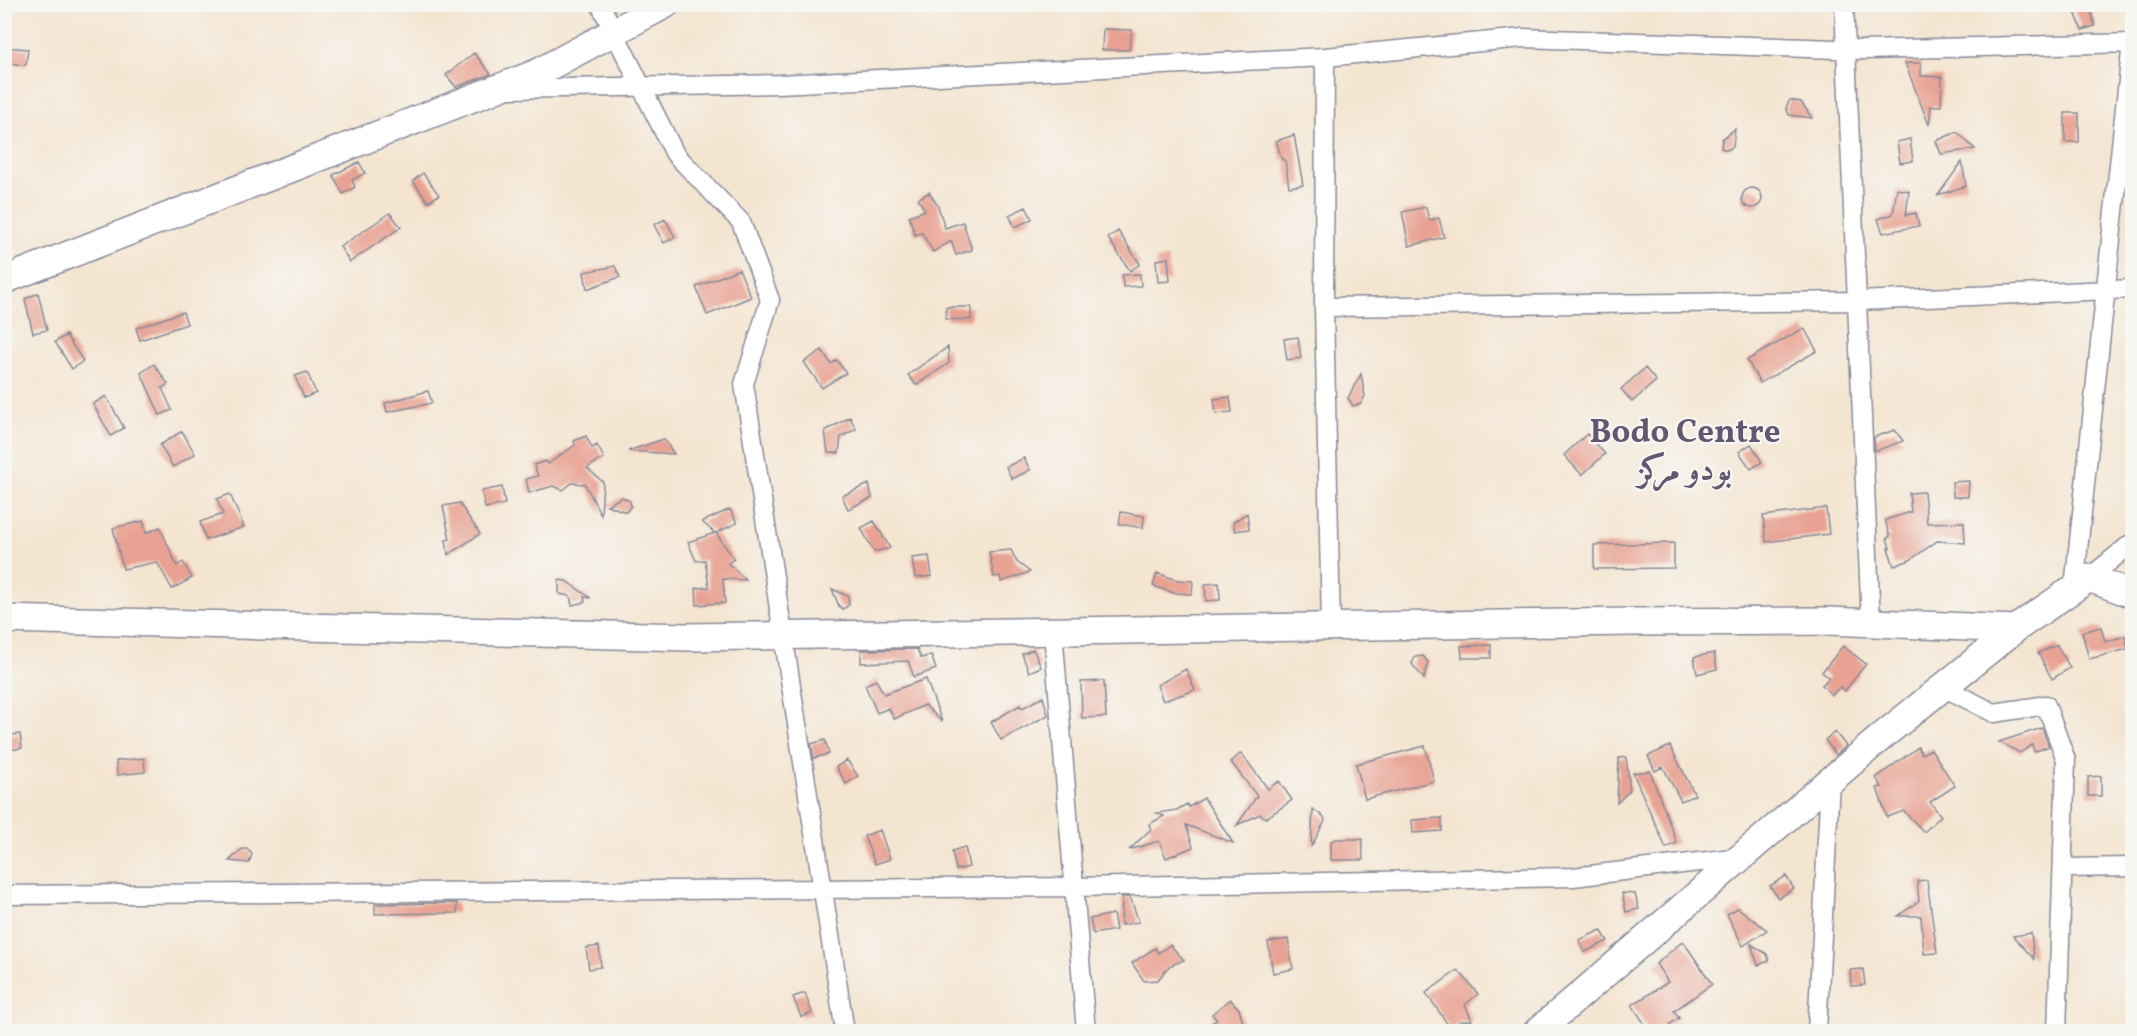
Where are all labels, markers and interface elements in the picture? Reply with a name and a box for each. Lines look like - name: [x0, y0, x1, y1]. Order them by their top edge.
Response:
- district label: Bodo Centre بودو مركز: [1589, 411, 1781, 495]

